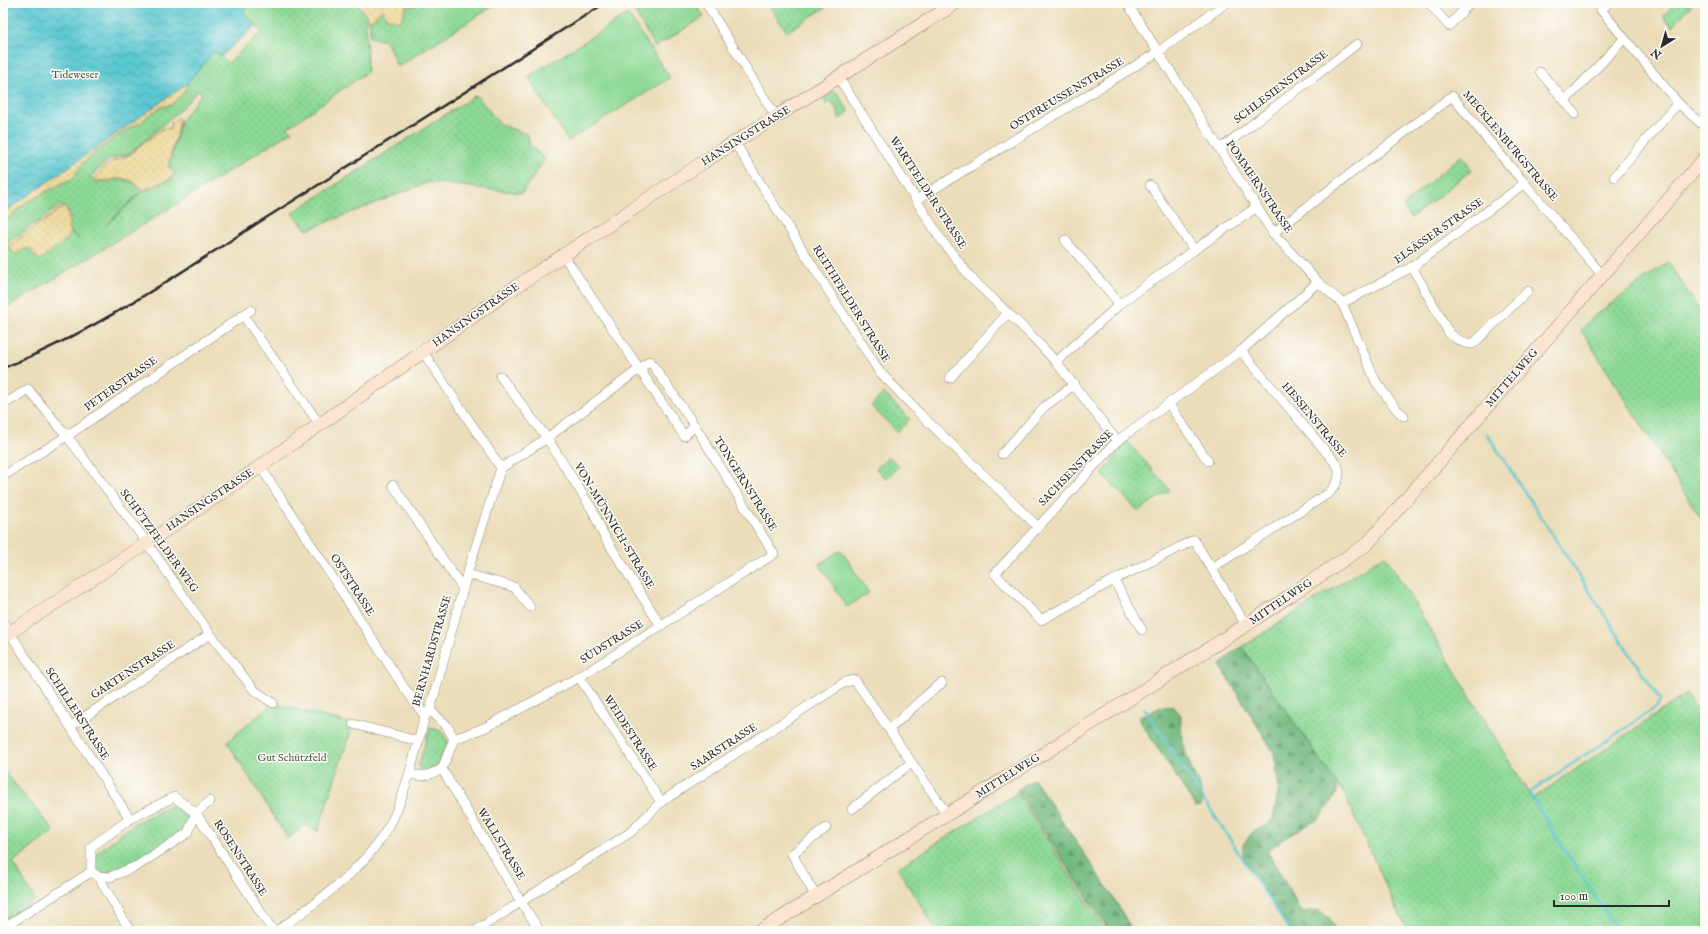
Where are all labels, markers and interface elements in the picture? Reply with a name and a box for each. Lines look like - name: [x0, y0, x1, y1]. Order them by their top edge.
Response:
- north arrow: [1642, 26, 1682, 66]
- text: N: [1648, 44, 1665, 62]
- street label: SCHLESIENSTRASSE: [1231, 47, 1331, 127]
- street label: OSTPREUSSENSTRASSE: [1007, 54, 1127, 134]
- park label: Tideweser: [51, 68, 99, 82]
- street label: MECKLENBURGSTRASSE: [1460, 88, 1561, 205]
- street label: HANSINGSTRASSE: [699, 103, 794, 169]
- street label: WARTFELDER STRASSE: [886, 134, 970, 252]
- street label: POMMERNSTRASSE: [1223, 138, 1296, 237]
- street label: ELSÄSSER STRASSE: [1391, 195, 1487, 267]
- street label: REITHFELDER STRASSE: [809, 243, 893, 366]
- street label: HANSINGSTRASSE: [430, 279, 523, 350]
- street label: MITTELWEG: [1483, 346, 1541, 410]
- street label: PETERSTRASSE: [82, 353, 161, 414]
- street label: HESSENSTRASSE: [1279, 380, 1350, 461]
- street label: SACHSENSTRASSE: [1036, 426, 1116, 509]
- street label: TONGERNSTRASSE: [710, 434, 780, 534]
- street label: VON-MÜNNICH-STRASSE: [570, 460, 657, 592]
- street label: HANSINGSTRASSE: [163, 465, 257, 535]
- street label: SCHÜTZFELDER WEG: [117, 487, 201, 596]
- street label: OSTSTRASSE: [327, 551, 377, 619]
- street label: MITTELWEG: [1247, 576, 1315, 628]
- street label: BERNHARDSTRASSE: [409, 593, 455, 708]
- street label: SÜDSTRASSE: [578, 617, 647, 667]
- street label: GARTENSTRASSE: [88, 637, 178, 702]
- street label: SCHILLERSTRASSE: [42, 665, 112, 763]
- street label: WEIDESTRASSE: [600, 693, 660, 774]
- street label: SAARSTRASSE: [688, 720, 760, 774]
- park label: Gut Schützfeld: [257, 751, 327, 765]
- street label: MITTELWEG: [973, 751, 1043, 801]
- street label: WALLSTRASSE: [474, 806, 528, 883]
- street label: ROSENSTRASSE: [210, 817, 270, 899]
- scale bar: [1554, 882, 1669, 908]
- text: 100 m: [1560, 889, 1588, 904]

